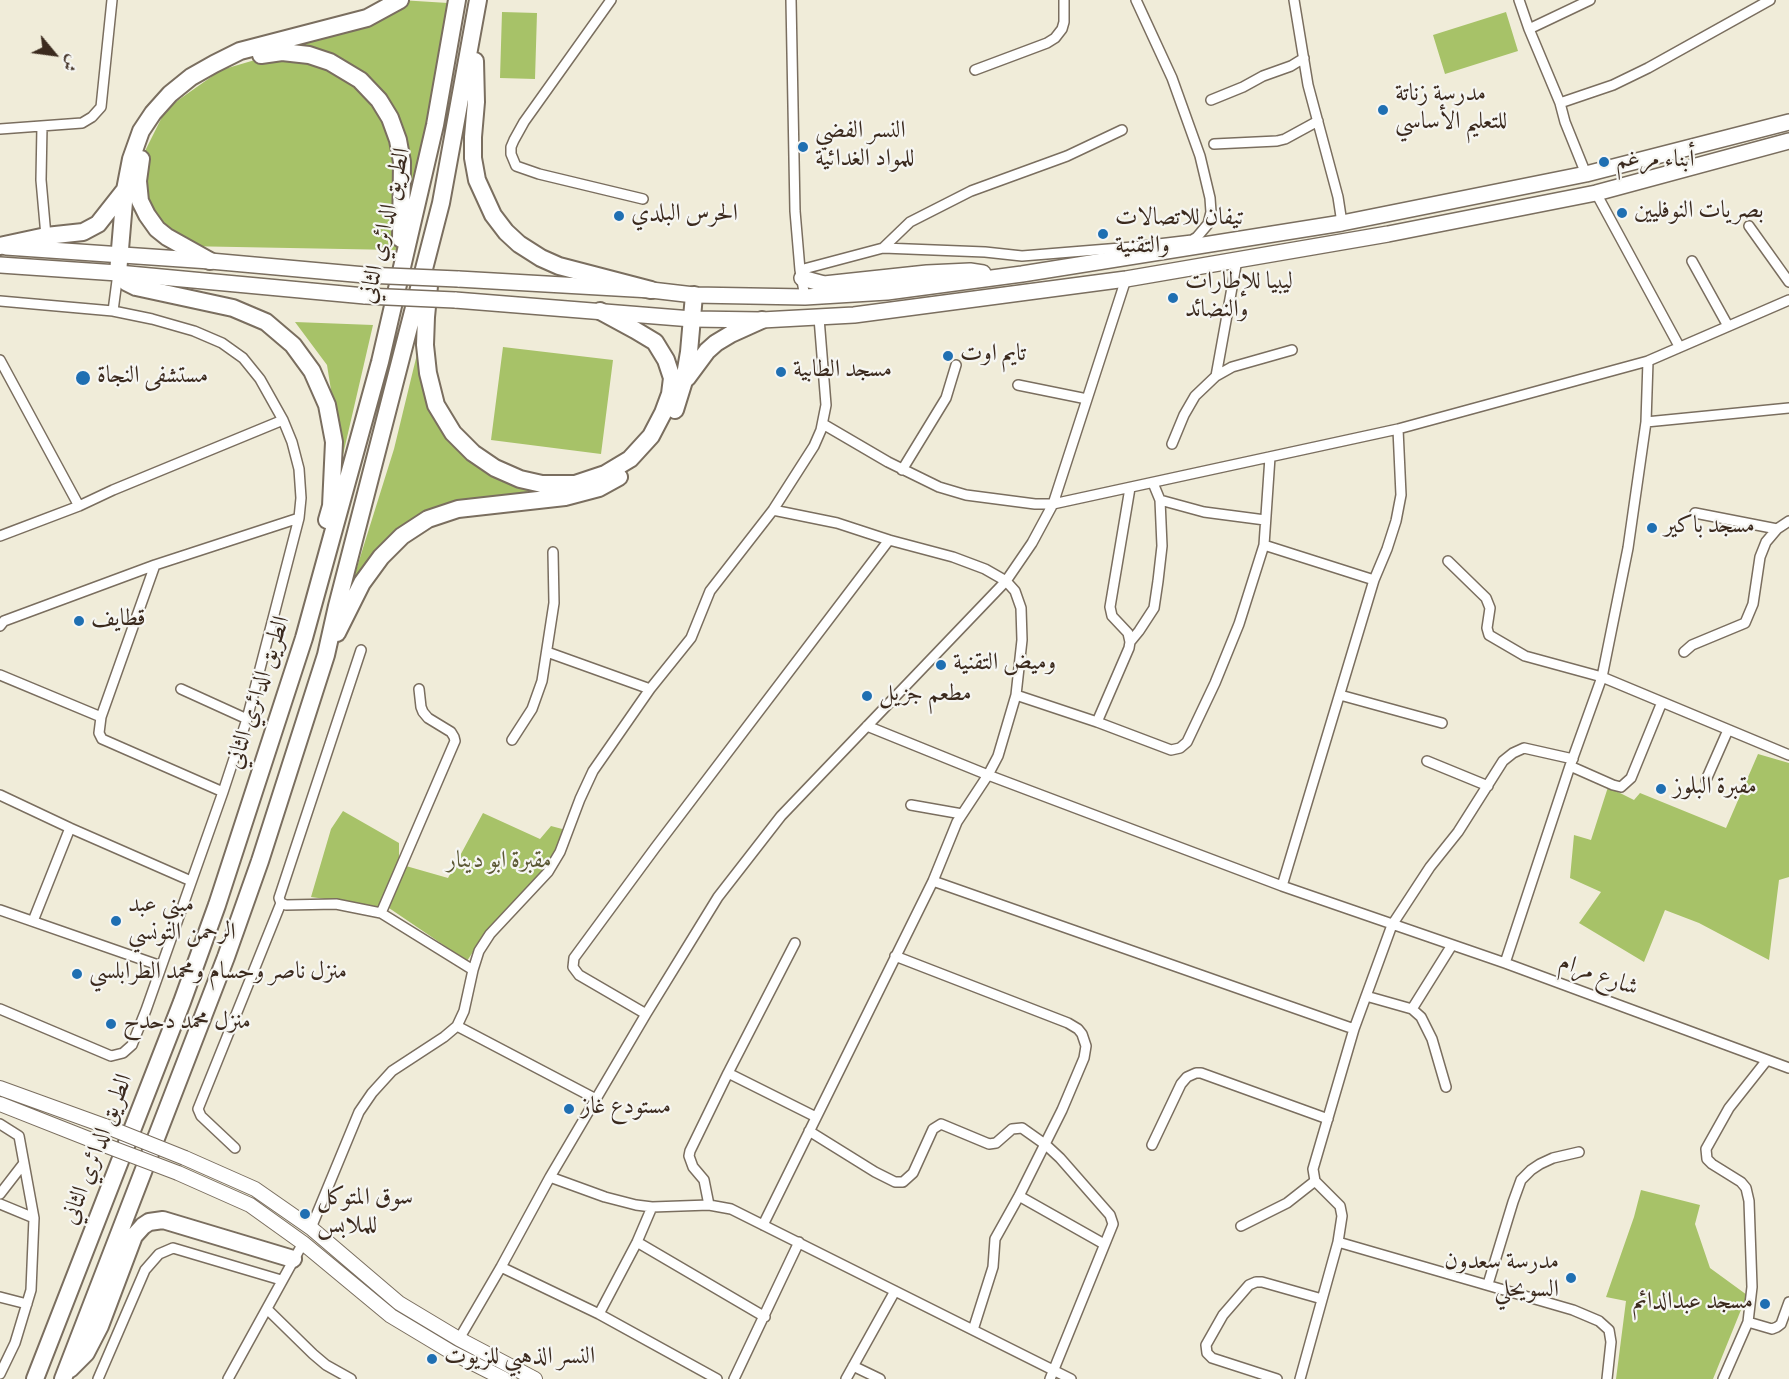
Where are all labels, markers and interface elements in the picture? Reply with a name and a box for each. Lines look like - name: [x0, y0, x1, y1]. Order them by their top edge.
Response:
- north arrow: [24, 24, 84, 84]
- text: ش: [56, 50, 83, 75]
- place label: مدرسة زناتة للتعليم الأساسي: [1395, 82, 1507, 138]
- marker: مدرسة زناتة للتعليم الأساسي: [1376, 103, 1390, 117]
- place label: النسر الفضي للمواد الغدائية: [815, 119, 914, 175]
- marker: النسر الفضي للمواد الغدائية: [796, 140, 810, 154]
- street label: الطريق الدائري الثاني: [355, 145, 419, 307]
- place label: أبناء مرغم: [1616, 148, 1695, 176]
- marker: أبناء مرغم: [1597, 155, 1611, 169]
- place label: بصريات النوفليين: [1634, 199, 1764, 227]
- place label: الحرس البلدي: [631, 202, 738, 230]
- place label: تيفان للاتصالات والتقنية: [1115, 206, 1245, 262]
- marker: بصريات النوفليين: [1615, 206, 1629, 220]
- marker: الحرس البلدي: [612, 209, 626, 223]
- marker: تيفان للاتصالات والتقنية: [1096, 227, 1110, 241]
- place label: ليبيا للإطارات والنضائد: [1185, 270, 1293, 326]
- marker: ليبيا للإطارات والنضائد: [1166, 291, 1180, 305]
- place label: تايم اوت: [960, 342, 1026, 370]
- marker: تايم اوت: [941, 349, 955, 363]
- place label: مسجد الطابية: [793, 358, 892, 386]
- place label: مستشفى النجاة: [97, 364, 208, 392]
- marker: مسجد الطابية: [774, 365, 788, 379]
- marker: مستشفى النجاة: [74, 369, 92, 387]
- place label: مسجد باكير: [1664, 514, 1755, 542]
- marker: مسجد باكير: [1645, 521, 1659, 535]
- place label: قطايف: [91, 607, 145, 635]
- street label: الطريق الدائري الثاني: [222, 613, 298, 773]
- marker: قطايف: [72, 614, 86, 628]
- place label: وميض التقنية: [953, 651, 1056, 679]
- marker: وميض التقنية: [934, 658, 948, 672]
- place label: مطعم جزيل: [879, 682, 972, 710]
- marker: مطعم جزيل: [860, 689, 874, 703]
- place label: مقبرة البلوز: [1673, 775, 1757, 803]
- marker: مقبرة البلوز: [1654, 782, 1668, 796]
- park label: مقبرة ابو دينار: [446, 849, 552, 877]
- place label: مبني عبد الرحمن التونسي: [128, 893, 236, 949]
- marker: مبني عبد الرحمن التونسي: [109, 914, 123, 928]
- street label: شارع مرام: [1554, 949, 1642, 1005]
- place label: منزل ناصر وحسام ومحمد الطرابلسي: [89, 960, 347, 988]
- marker: منزل ناصر وحسام ومحمد الطرابلسي: [70, 967, 84, 981]
- place label: منزل محمد دحدح: [123, 1010, 251, 1038]
- marker: منزل محمد دحدح: [104, 1017, 118, 1031]
- street label: الطريق الدائري الثاني: [57, 1071, 141, 1229]
- place label: مستودع غاز: [581, 1095, 671, 1123]
- marker: مستودع غاز: [562, 1102, 576, 1116]
- place label: سوق المتوكل للملابس: [317, 1186, 413, 1242]
- marker: سوق المتوكل للملابس: [298, 1207, 312, 1221]
- place label: مدرسة سعدون السويحلي: [1444, 1250, 1559, 1306]
- marker: مدرسة سعدون السويحلي: [1564, 1271, 1578, 1285]
- place label: مسجد عبدالدائم: [1633, 1290, 1753, 1318]
- marker: مسجد عبدالدائم: [1758, 1297, 1772, 1311]
- place label: النسر الذهبي للزيوت: [444, 1345, 595, 1373]
- marker: النسر الذهبي للزيوت: [425, 1352, 439, 1366]

